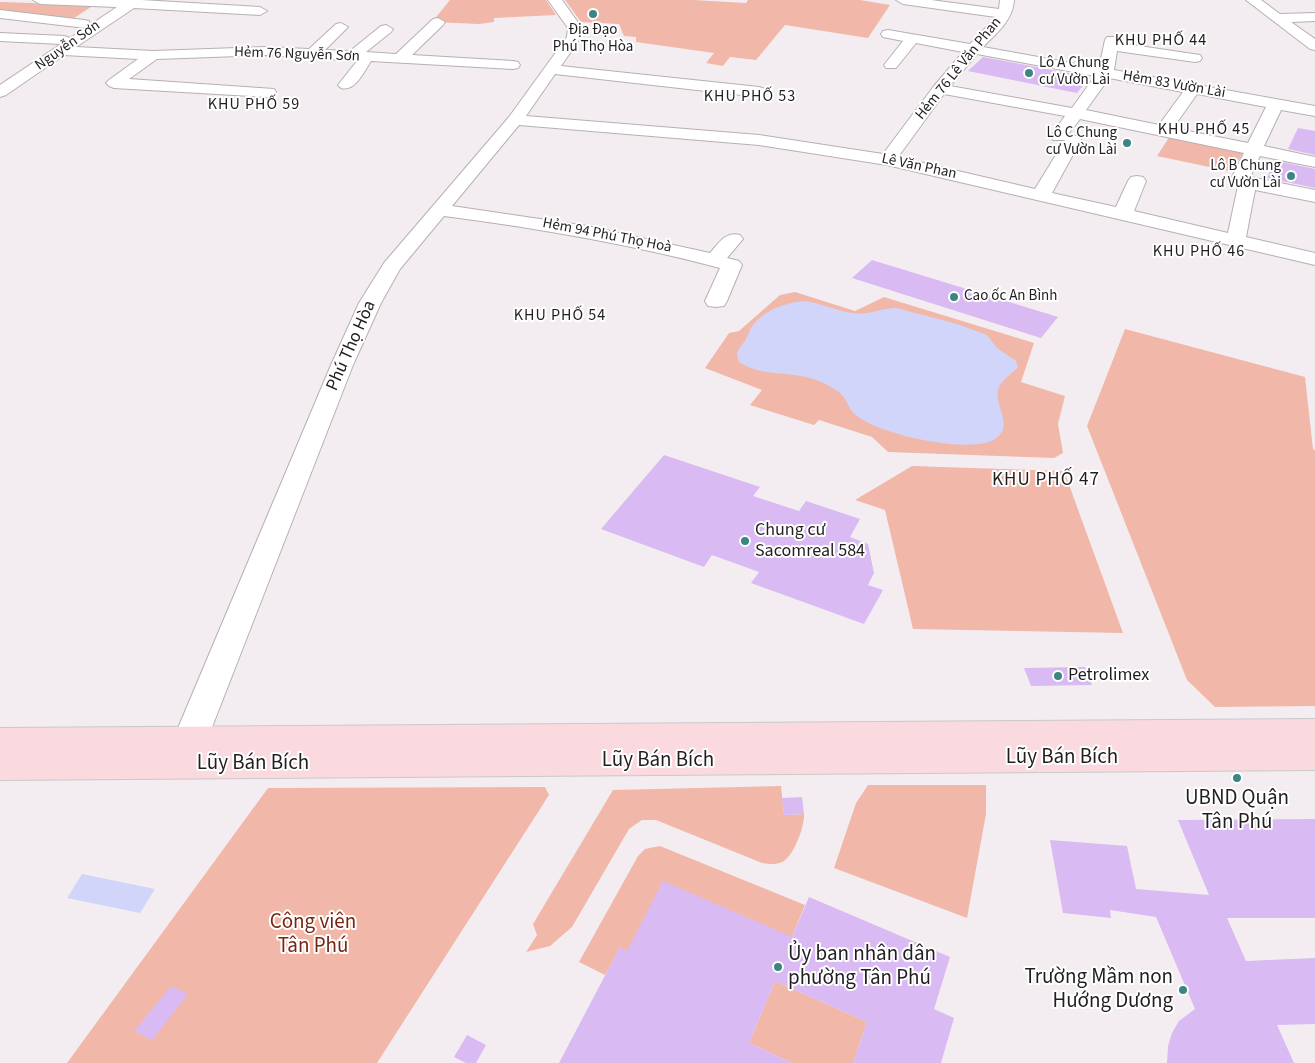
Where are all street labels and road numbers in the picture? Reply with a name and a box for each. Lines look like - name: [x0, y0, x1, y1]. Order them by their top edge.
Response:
- street label: Hẻm 76 Lê Văn Phan: [912, 14, 1006, 124]
- street label: Nguyễn Sơn: [32, 17, 104, 75]
- street label: Hẻm 76 Nguyễn Sơn: [234, 44, 360, 66]
- street label: Hẻm 83 Vườn Lài: [1121, 67, 1227, 103]
- street label: Lê Văn Phan: [880, 150, 958, 184]
- street label: Hẻm 94 Phú Thọ Hoà: [541, 215, 673, 257]
- street label: Phú Thọ Hòa: [323, 298, 381, 394]
- street label: Lũy Bán Bích: [1006, 745, 1118, 771]
- street label: Lũy Bán Bích: [602, 748, 714, 774]
- street label: Lũy Bán Bích: [197, 751, 309, 777]

